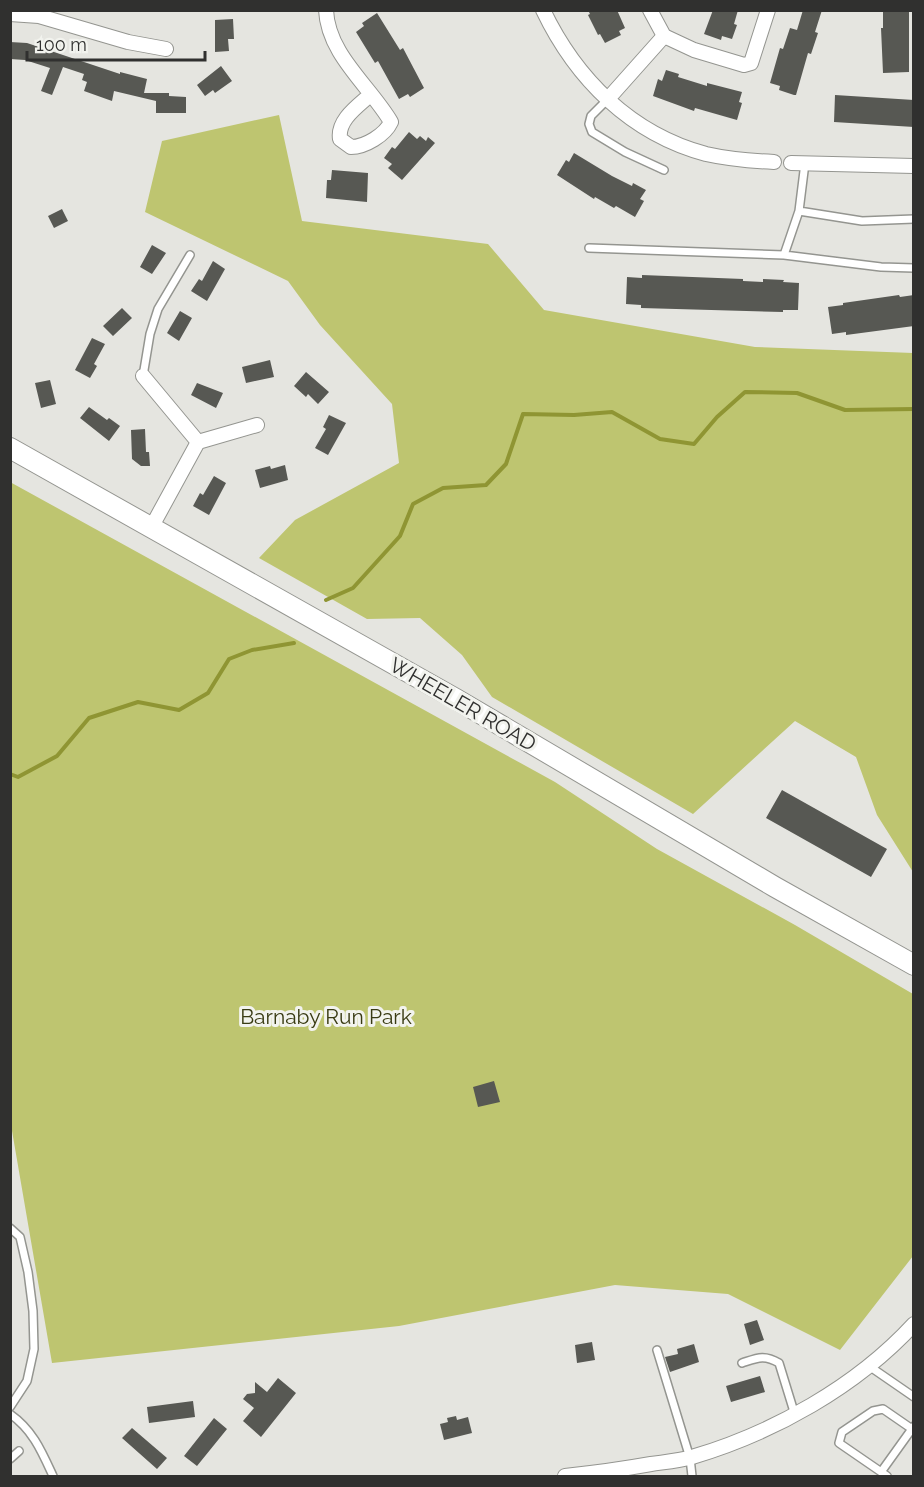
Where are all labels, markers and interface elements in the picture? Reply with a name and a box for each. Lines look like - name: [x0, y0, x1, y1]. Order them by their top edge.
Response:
- scale bar: [27, 24, 206, 62]
- text: 100 m: [36, 34, 87, 55]
- street label: WHEELER ROAD: [385, 652, 541, 756]
- park label: Barnaby Run Park: [240, 1004, 412, 1029]

